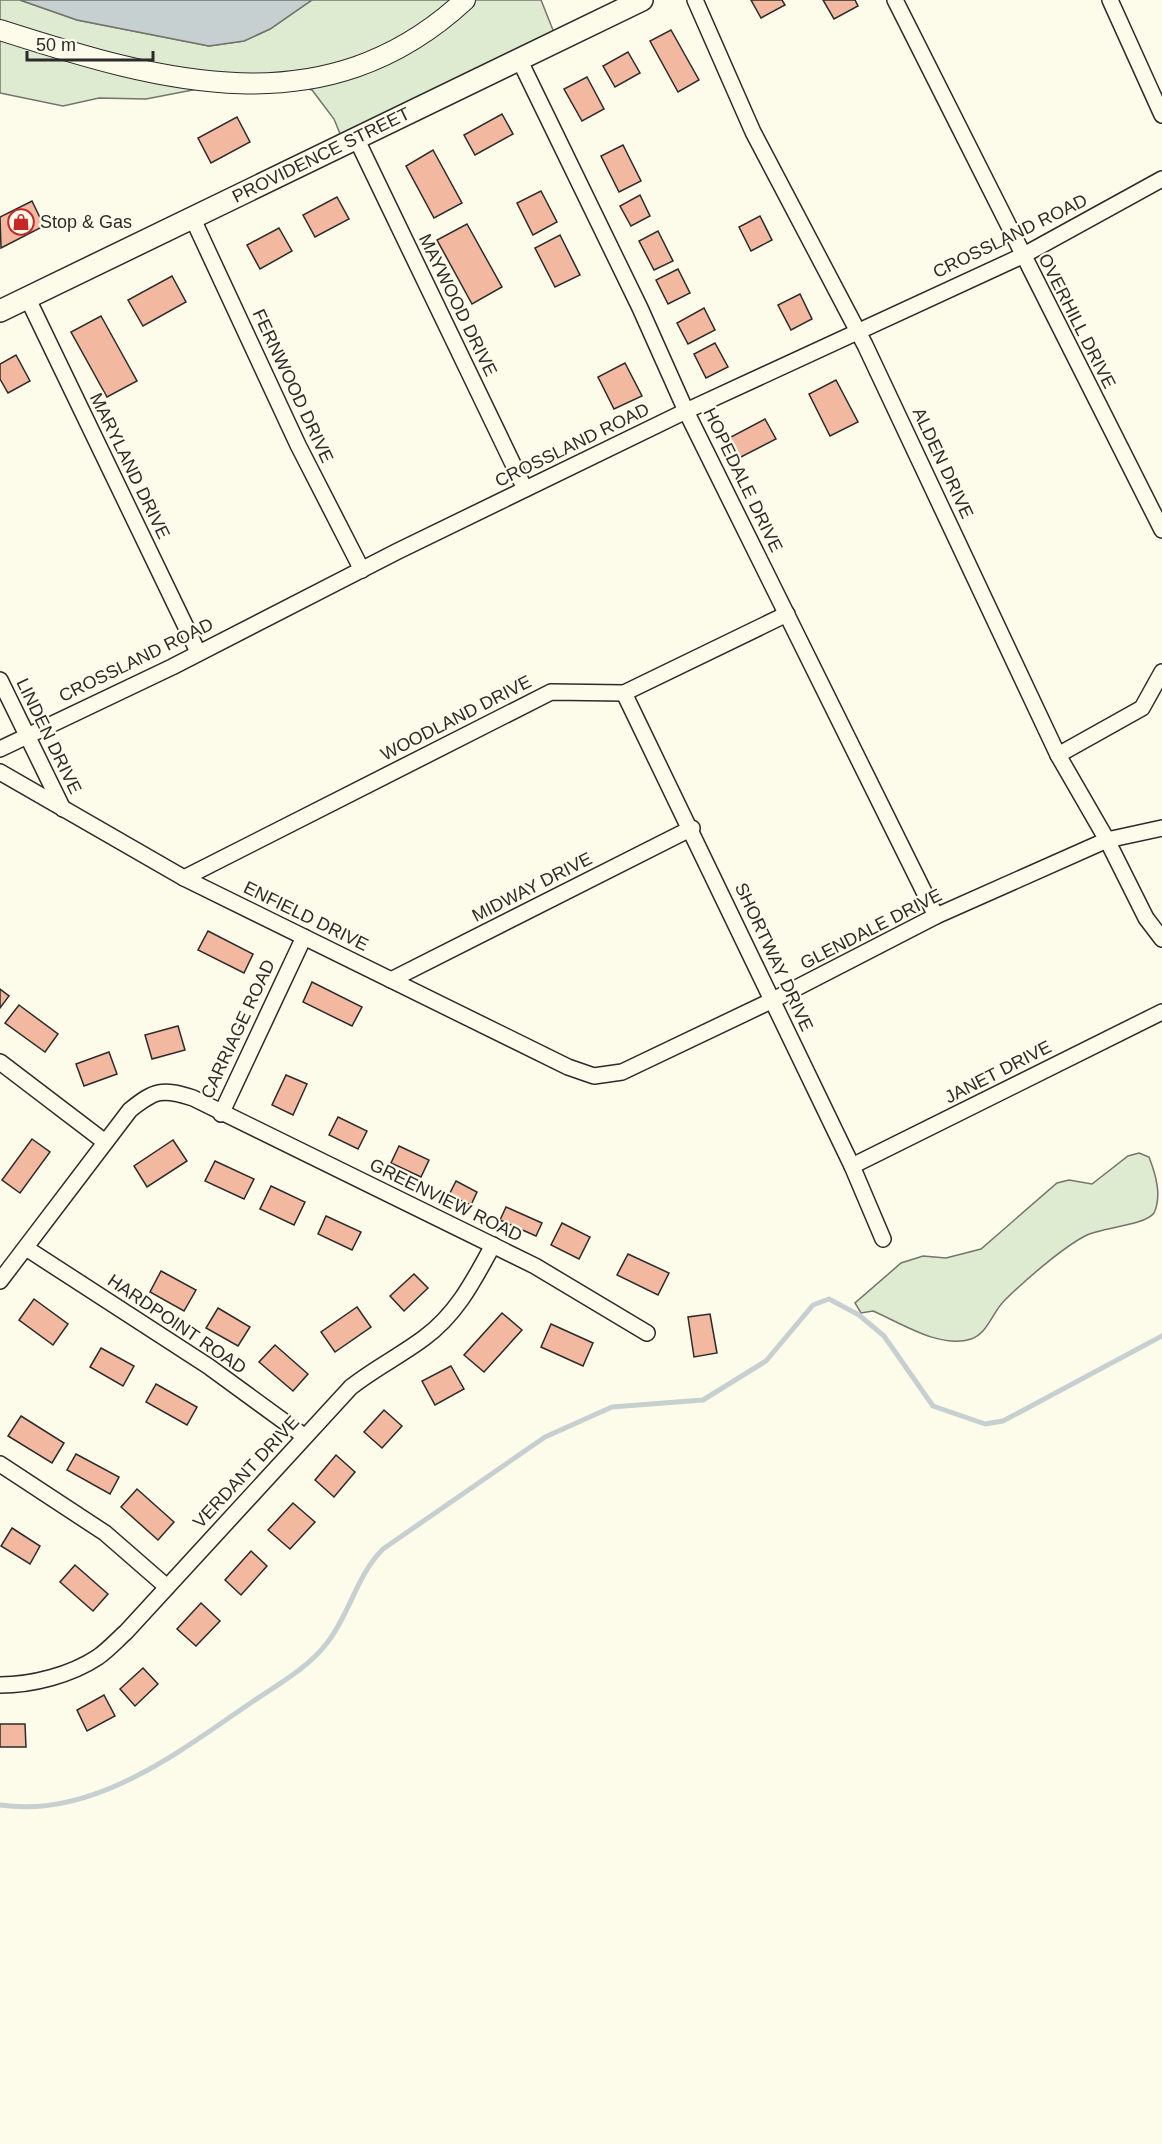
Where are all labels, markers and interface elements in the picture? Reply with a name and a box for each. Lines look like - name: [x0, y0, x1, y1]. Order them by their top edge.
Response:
- scale bar: [27, 24, 153, 62]
- text: 50 m: [36, 35, 76, 55]
- street label: PROVIDENCE STREET: [229, 103, 413, 207]
- street label: CROSSLAND ROAD: [930, 190, 1090, 282]
- shop icon: Stop & Gas: [6, 207, 36, 237]
- place label: Stop & Gas: [40, 212, 132, 232]
- street label: MAYWOOD DRIVE: [415, 231, 501, 379]
- street label: OVERHILL DRIVE: [1034, 250, 1120, 392]
- street label: FERNWOOD DRIVE: [249, 306, 337, 466]
- street label: MARYLAND DRIVE: [86, 390, 174, 542]
- street label: CROSSLAND ROAD: [492, 399, 652, 491]
- street label: ALDEN DRIVE: [909, 404, 977, 522]
- street label: HOPEDALE DRIVE: [699, 405, 787, 555]
- street label: CROSSLAND ROAD: [56, 614, 216, 706]
- street label: WOODLAND DRIVE: [377, 671, 535, 765]
- street label: LINDEN DRIVE: [12, 675, 86, 797]
- street label: MIDWAY DRIVE: [469, 848, 595, 926]
- street label: ENFIELD DRIVE: [240, 877, 372, 955]
- street label: SHORTWAY DRIVE: [731, 880, 817, 1034]
- street label: GLENDALE DRIVE: [797, 885, 945, 973]
- street label: CARRIAGE ROAD: [197, 956, 279, 1102]
- street label: JANET DRIVE: [941, 1037, 1055, 1107]
- street label: GREENVIEW ROAD: [367, 1154, 525, 1246]
- street label: HARDPOINT ROAD: [104, 1270, 250, 1378]
- street label: VERDANT DRIVE: [189, 1412, 303, 1532]

